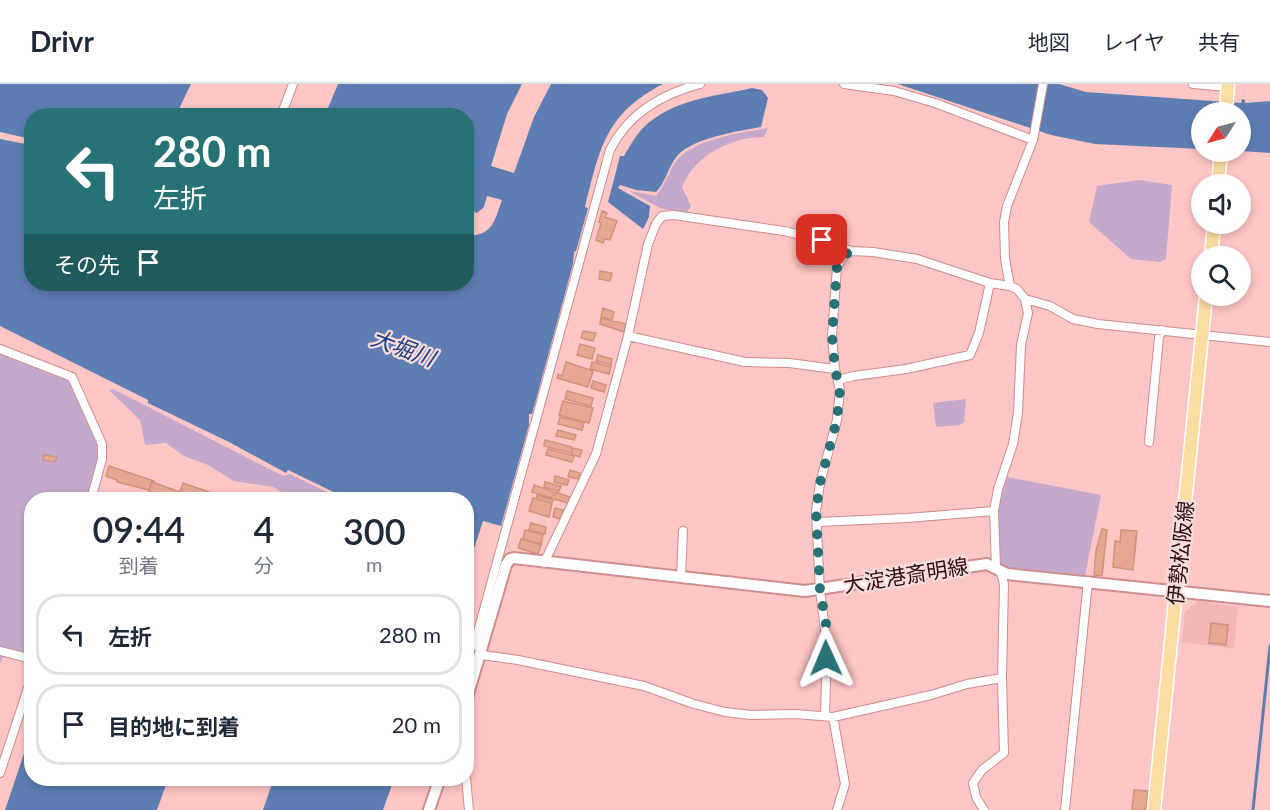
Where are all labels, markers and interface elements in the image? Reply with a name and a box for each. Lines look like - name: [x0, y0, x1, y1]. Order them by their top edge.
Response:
- text: Drivr: [30, 24, 94, 58]
- text: 地図: [1028, 29, 1070, 54]
- text: レイヤ: [1103, 29, 1165, 54]
- text: 共有: [1198, 29, 1240, 54]
- north arrow: [1191, 102, 1251, 162]
- map controls: [1191, 102, 1251, 306]
- text: 280 m: [153, 126, 271, 176]
- icon: left: [54, 132, 132, 210]
- button: sound: [1191, 174, 1251, 234]
- text: 左折: [153, 181, 207, 214]
- pin: [796, 214, 847, 265]
- icon: arrive: [805, 223, 838, 256]
- icon: arrive: [132, 246, 165, 279]
- button: search: [1191, 246, 1251, 306]
- text: その先: [54, 251, 120, 278]
- water label: 大堀川: [368, 324, 441, 372]
- street label: 伊勢松阪線: [1162, 499, 1197, 606]
- text: 09:44: [92, 507, 185, 551]
- text: 4: [254, 507, 274, 551]
- text: 300: [343, 509, 406, 553]
- text: m: [366, 552, 382, 576]
- street label: 大淀港斎明線: [842, 552, 970, 597]
- text: 到着: [119, 553, 159, 577]
- text: 分: [254, 553, 274, 577]
- icon: left: [57, 618, 90, 651]
- text: 280 m: [379, 621, 441, 648]
- text: 左折: [108, 623, 152, 650]
- position arrow: [794, 626, 858, 690]
- icon: arrive: [57, 708, 90, 741]
- text: 20 m: [392, 711, 441, 738]
- text: 目的地に到着: [108, 713, 240, 740]

